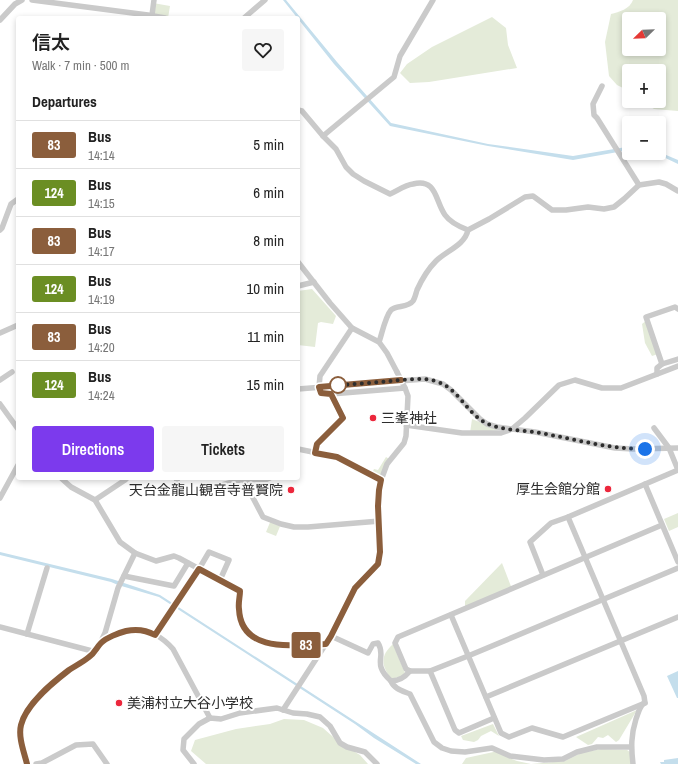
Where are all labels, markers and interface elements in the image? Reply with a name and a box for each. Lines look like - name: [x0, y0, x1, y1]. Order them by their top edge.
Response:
- north arrow: [622, 12, 666, 56]
- map controls: [622, 12, 666, 160]
- text: 信太: [32, 29, 70, 55]
- button: heart: [242, 29, 284, 71]
- text: Walk · 7 min · 500 m: [32, 57, 129, 74]
- button: +: [622, 64, 666, 108]
- text: Departures: [32, 91, 97, 112]
- button: −: [622, 116, 666, 160]
- text: Bus: [88, 126, 111, 147]
- text: 5 min: [253, 134, 284, 155]
- text: 83: [48, 136, 60, 154]
- text: 14:14: [88, 147, 115, 164]
- text: Bus: [88, 174, 111, 195]
- text: 6 min: [253, 182, 284, 203]
- text: 124: [44, 184, 64, 202]
- text: 14:15: [88, 195, 115, 212]
- text: Bus: [88, 222, 111, 243]
- text: 8 min: [253, 230, 284, 251]
- text: 83: [48, 232, 60, 250]
- text: 14:17: [88, 243, 115, 260]
- text: Bus: [88, 270, 111, 291]
- text: 10 min: [246, 278, 284, 299]
- text: 124: [44, 280, 64, 298]
- text: 14:19: [88, 291, 115, 308]
- text: Bus: [88, 318, 111, 339]
- text: 11 min: [247, 326, 284, 347]
- text: 83: [48, 328, 60, 346]
- text: 14:20: [88, 339, 115, 356]
- text: Bus: [88, 366, 111, 387]
- text: 15 min: [246, 374, 284, 395]
- text: 124: [44, 376, 64, 394]
- unlabelled marker: [329, 376, 347, 394]
- text: 14:24: [88, 387, 115, 404]
- place label: 三峯神社: [381, 409, 437, 427]
- marker: 三峯神社: [368, 413, 378, 423]
- button: Directions: [32, 426, 154, 472]
- button: Tickets: [162, 426, 284, 472]
- your location: [635, 439, 655, 459]
- place label: 厚生会館分館: [516, 480, 600, 498]
- place label: 天台金龍山観音寺普賢院: [129, 481, 283, 499]
- marker: 厚生会館分館: [603, 484, 613, 494]
- marker: 天台金龍山観音寺普賢院: [286, 485, 296, 495]
- line badge: 83: [288, 632, 324, 658]
- text: 83: [300, 636, 312, 654]
- place label: 美浦村立大谷小学校: [127, 694, 253, 712]
- marker: 美浦村立大谷小学校: [114, 698, 124, 708]

